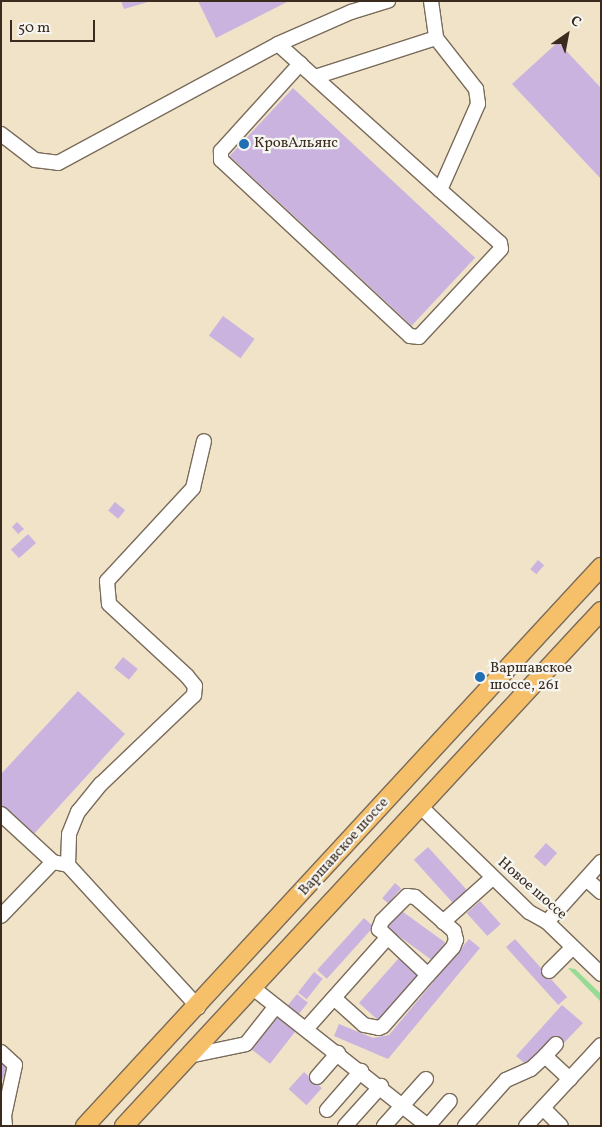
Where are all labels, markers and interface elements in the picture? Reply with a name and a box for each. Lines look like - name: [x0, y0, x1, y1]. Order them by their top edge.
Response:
- scale bar: [12, 10, 98, 42]
- north arrow: [542, 10, 592, 60]
- text: С: [566, 12, 584, 32]
- text: 50 m: [18, 18, 50, 39]
- place label: КровАльянс: [254, 135, 338, 153]
- marker: КровАльянс: [238, 138, 250, 150]
- place label: Варшавское шоссе, 261: [490, 659, 572, 694]
- marker: Варшавское шоссе, 261: [474, 671, 486, 683]
- street label: Варшавское шоссе: [295, 794, 393, 900]
- street label: Новое шоссе: [494, 854, 570, 924]

